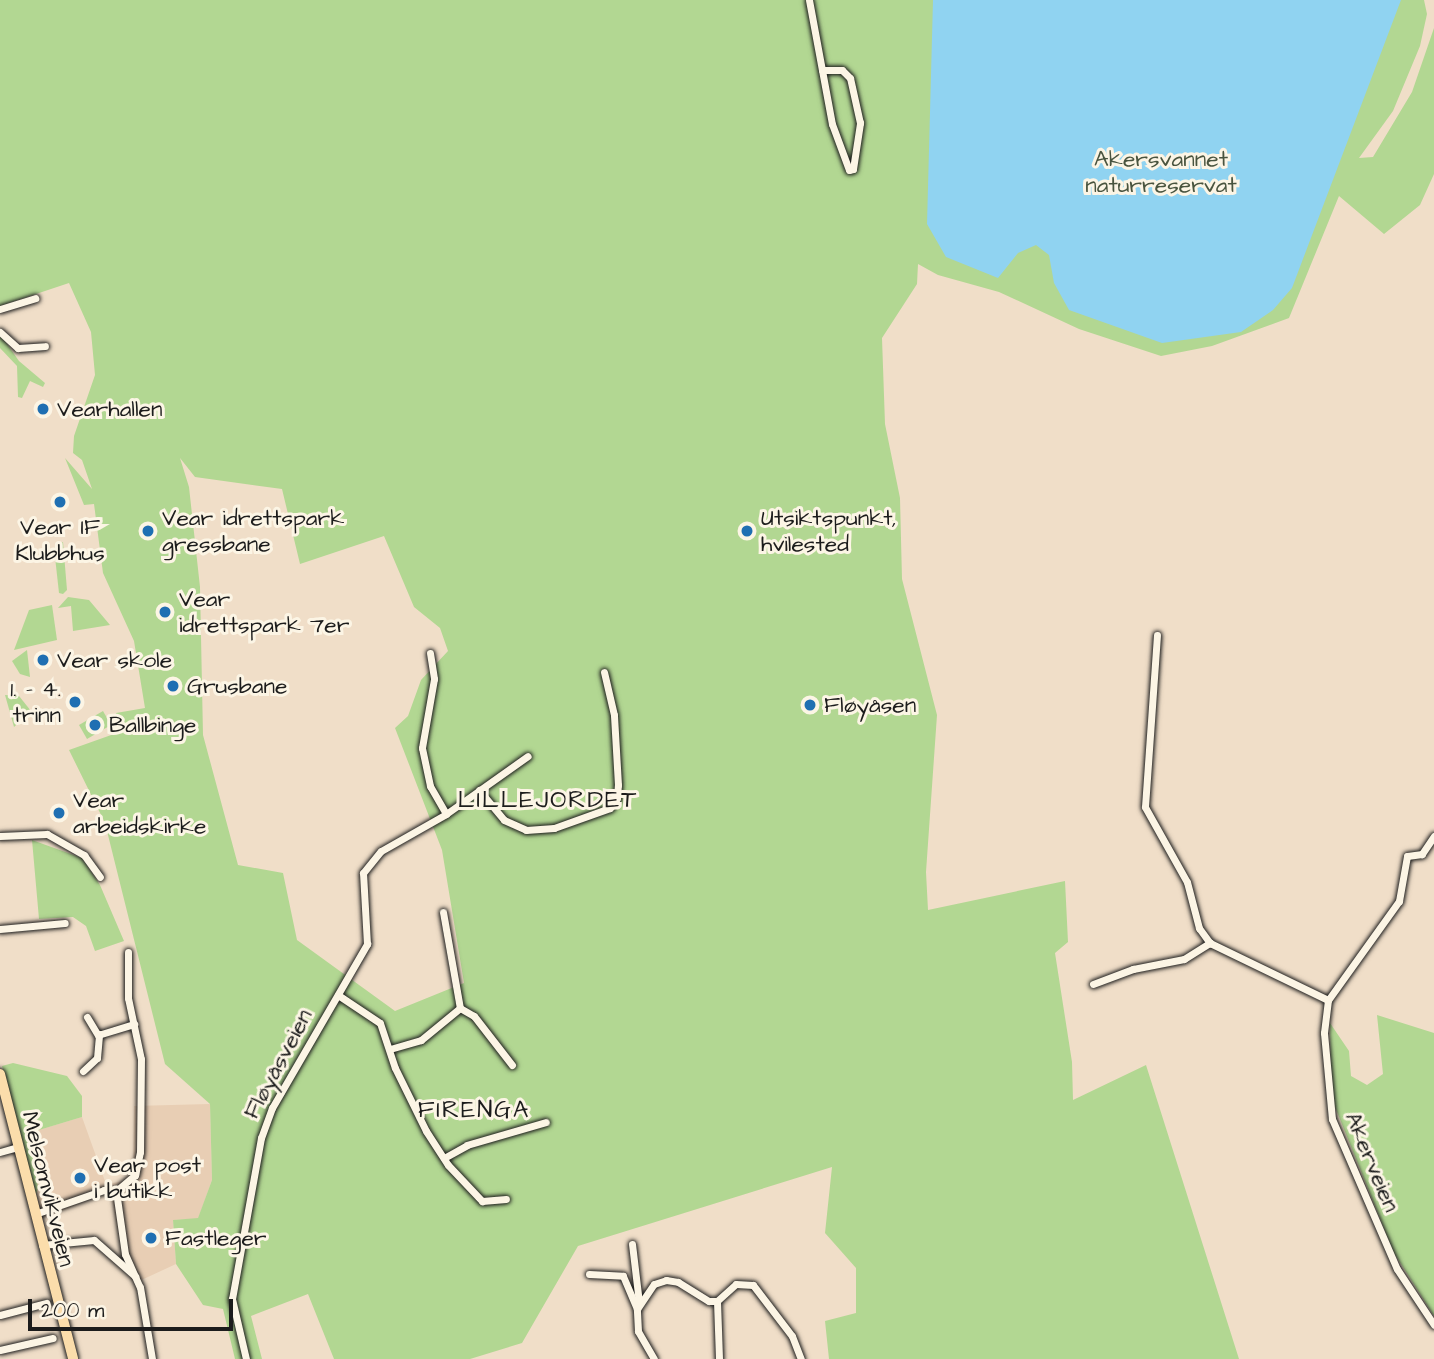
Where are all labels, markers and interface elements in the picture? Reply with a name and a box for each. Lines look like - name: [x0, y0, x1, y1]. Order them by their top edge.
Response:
- park label: Akersvannet naturreservat: [1085, 145, 1237, 199]
- place label: Vearhallen: [57, 395, 163, 423]
- marker: Vearhallen: [35, 401, 51, 417]
- marker: Vear IF Klubbhus: [52, 494, 68, 510]
- place label: Vear idrettspark gressbane: [162, 504, 344, 558]
- place label: Utsiktspunkt, hvilested: [761, 504, 897, 558]
- place label: Vear IF Klubbhus: [15, 513, 105, 567]
- marker: Vear idrettspark gressbane: [140, 523, 156, 539]
- marker: Utsiktspunkt, hvilested: [739, 523, 755, 539]
- place label: Vear idrettspark 7er: [179, 585, 349, 639]
- marker: Vear idrettspark 7er: [157, 604, 173, 620]
- place label: Vear skole: [57, 646, 172, 674]
- marker: Vear skole: [35, 652, 51, 668]
- place label: Grusbane: [187, 672, 287, 700]
- place label: 1. - 4. trinn: [10, 675, 61, 729]
- marker: Grusbane: [165, 678, 181, 694]
- place label: Fløyåsen: [824, 691, 916, 719]
- marker: 1. - 4. trinn: [67, 694, 83, 710]
- marker: Fløyåsen: [802, 697, 818, 713]
- place label: Ballbinge: [109, 711, 196, 739]
- marker: Ballbinge: [87, 717, 103, 733]
- place label: Vear arbeidskirke: [73, 786, 206, 840]
- district label: LILLEJORDET: [459, 787, 637, 815]
- marker: Vear arbeidskirke: [51, 805, 67, 821]
- street label: Fløyåsveien: [238, 1004, 318, 1124]
- district label: FIRENGA: [419, 1097, 529, 1125]
- street label: Akerveien: [1339, 1108, 1405, 1216]
- street label: Melsomvikveien: [15, 1109, 81, 1269]
- place label: Vear post i butikk: [94, 1151, 201, 1205]
- marker: Vear post i butikk: [72, 1170, 88, 1186]
- place label: Fastleger: [165, 1224, 267, 1252]
- marker: Fastleger: [143, 1230, 159, 1246]
- scale bar: [32, 1286, 236, 1330]
- text: 200 m: [41, 1296, 104, 1325]

